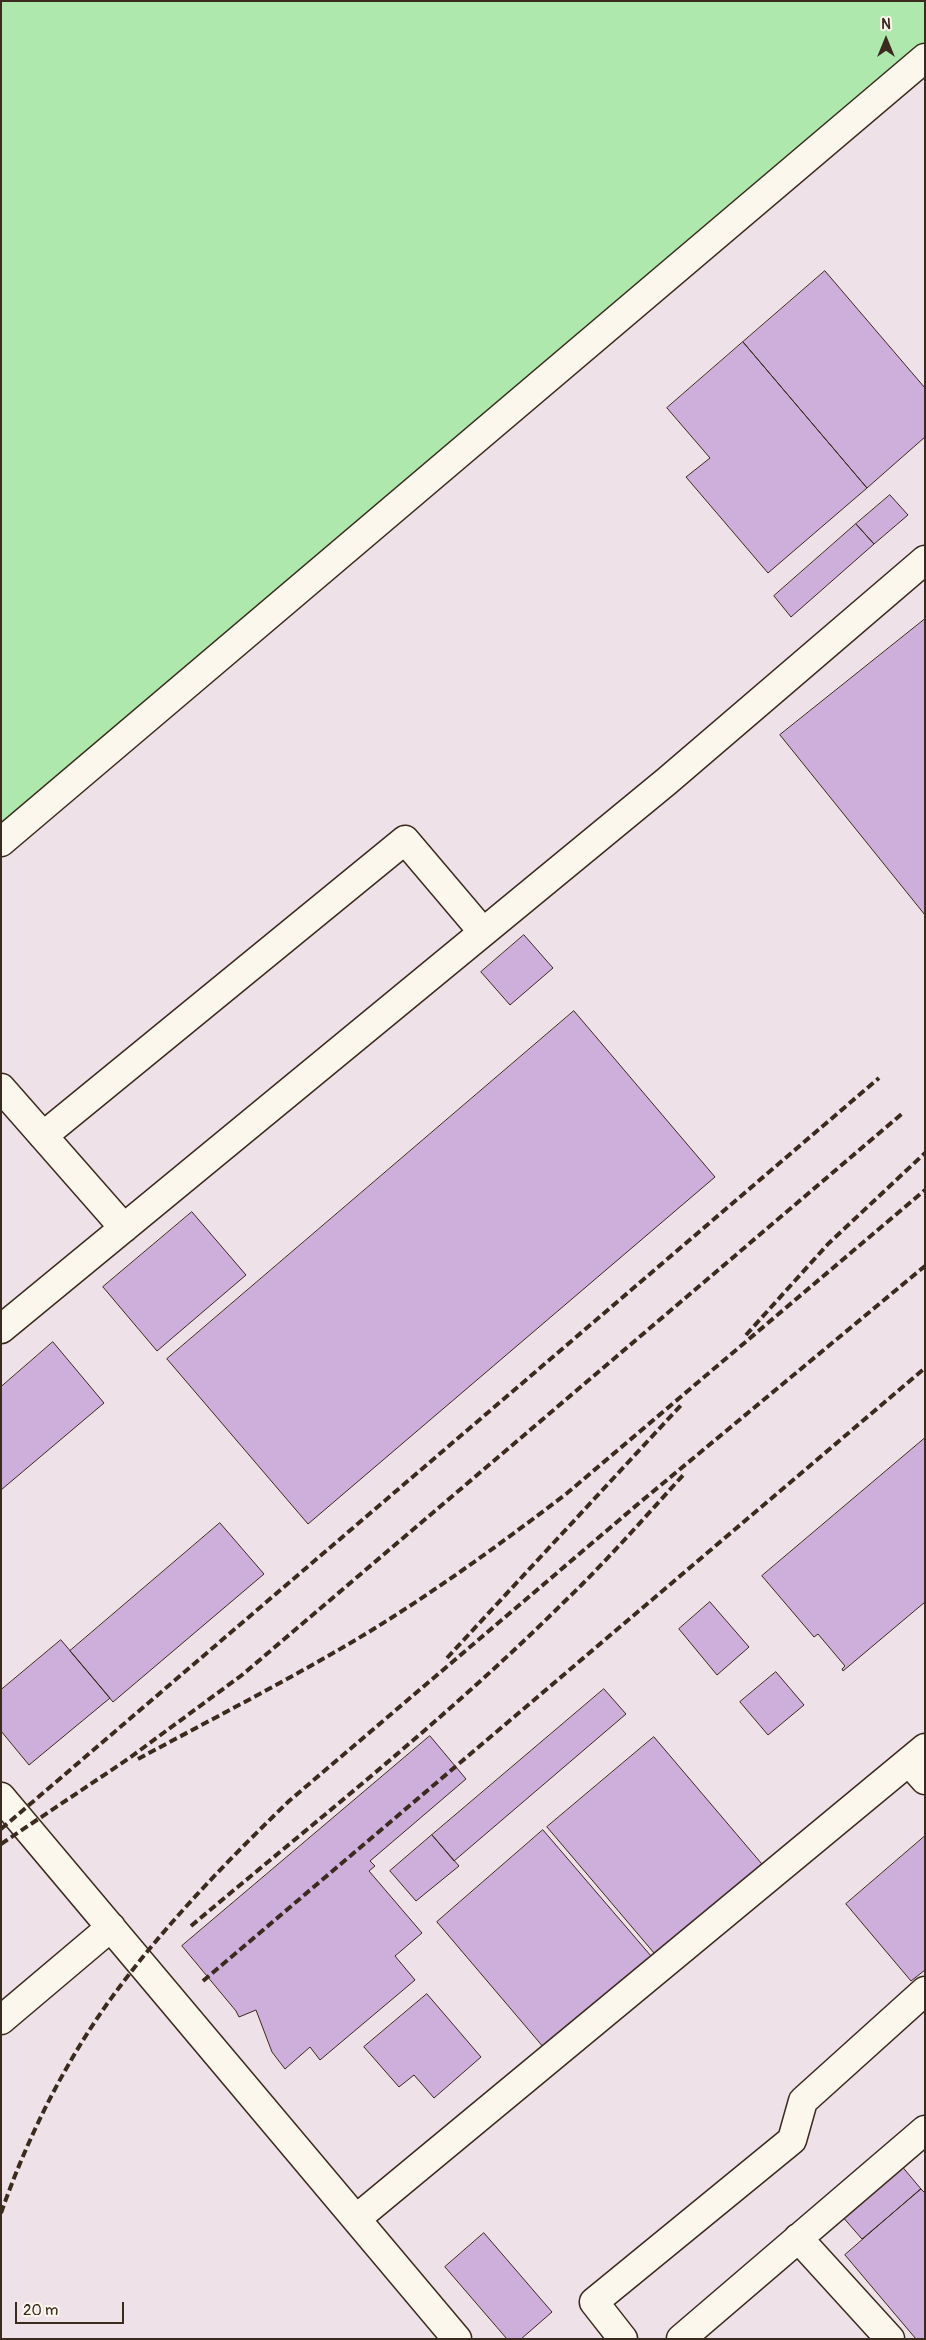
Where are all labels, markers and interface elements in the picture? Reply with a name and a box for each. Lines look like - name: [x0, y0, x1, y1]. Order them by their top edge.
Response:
- north arrow: [861, 15, 911, 65]
- text: N: [881, 16, 891, 33]
- scale bar: [18, 2292, 126, 2324]
- text: 20 m: [23, 2301, 58, 2320]

